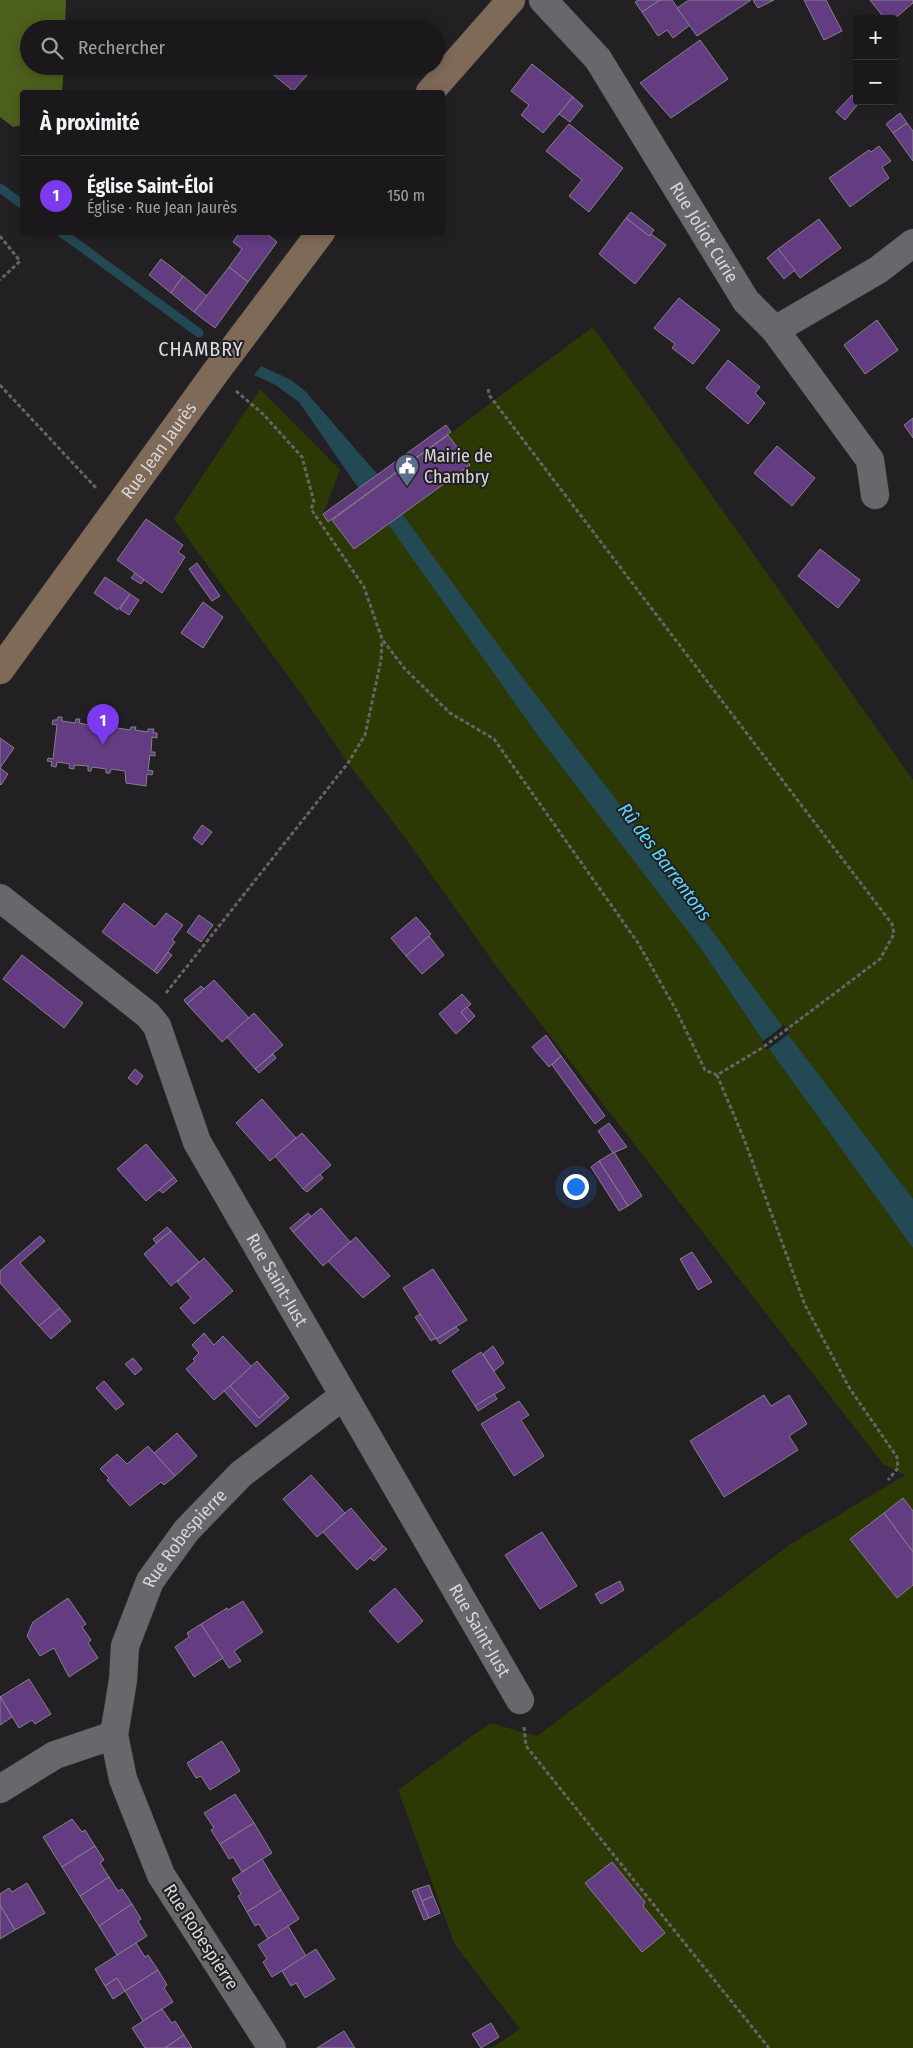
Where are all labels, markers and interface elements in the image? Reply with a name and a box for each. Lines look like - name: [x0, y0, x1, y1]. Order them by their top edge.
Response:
- map controls: [853, 15, 898, 105]
- button: +: [853, 15, 898, 60]
- search box: [20, 20, 445, 75]
- icon: search: [38, 34, 66, 62]
- text: Rechercher: [78, 36, 165, 59]
- button: −: [853, 60, 898, 105]
- text: À proximité: [40, 110, 140, 136]
- text: Église Saint-Éloi: [87, 175, 213, 198]
- street label: Rue Joliot Curie: [665, 178, 743, 287]
- text: 1: [53, 186, 59, 205]
- text: 150 m: [387, 186, 425, 205]
- text: Église · Rue Jean Jaurès: [87, 198, 237, 217]
- district label: CHAMBRY: [158, 337, 244, 361]
- street label: Rue Jean Jaurès: [117, 398, 201, 503]
- place label: Mairie de Chambry: [424, 445, 493, 488]
- public building icon: Mairie de Chambry: [394, 453, 420, 487]
- pin: 1: [87, 704, 119, 745]
- water label: Rû des Barrentons: [613, 799, 717, 925]
- your location: [563, 1174, 589, 1200]
- street label: Rue Saint-Just: [241, 1230, 312, 1330]
- street label: Rue Robespierre: [138, 1484, 232, 1590]
- street label: Rue Saint-Just: [444, 1580, 515, 1681]
- street label: Rue Robespierre: [159, 1880, 243, 1994]

